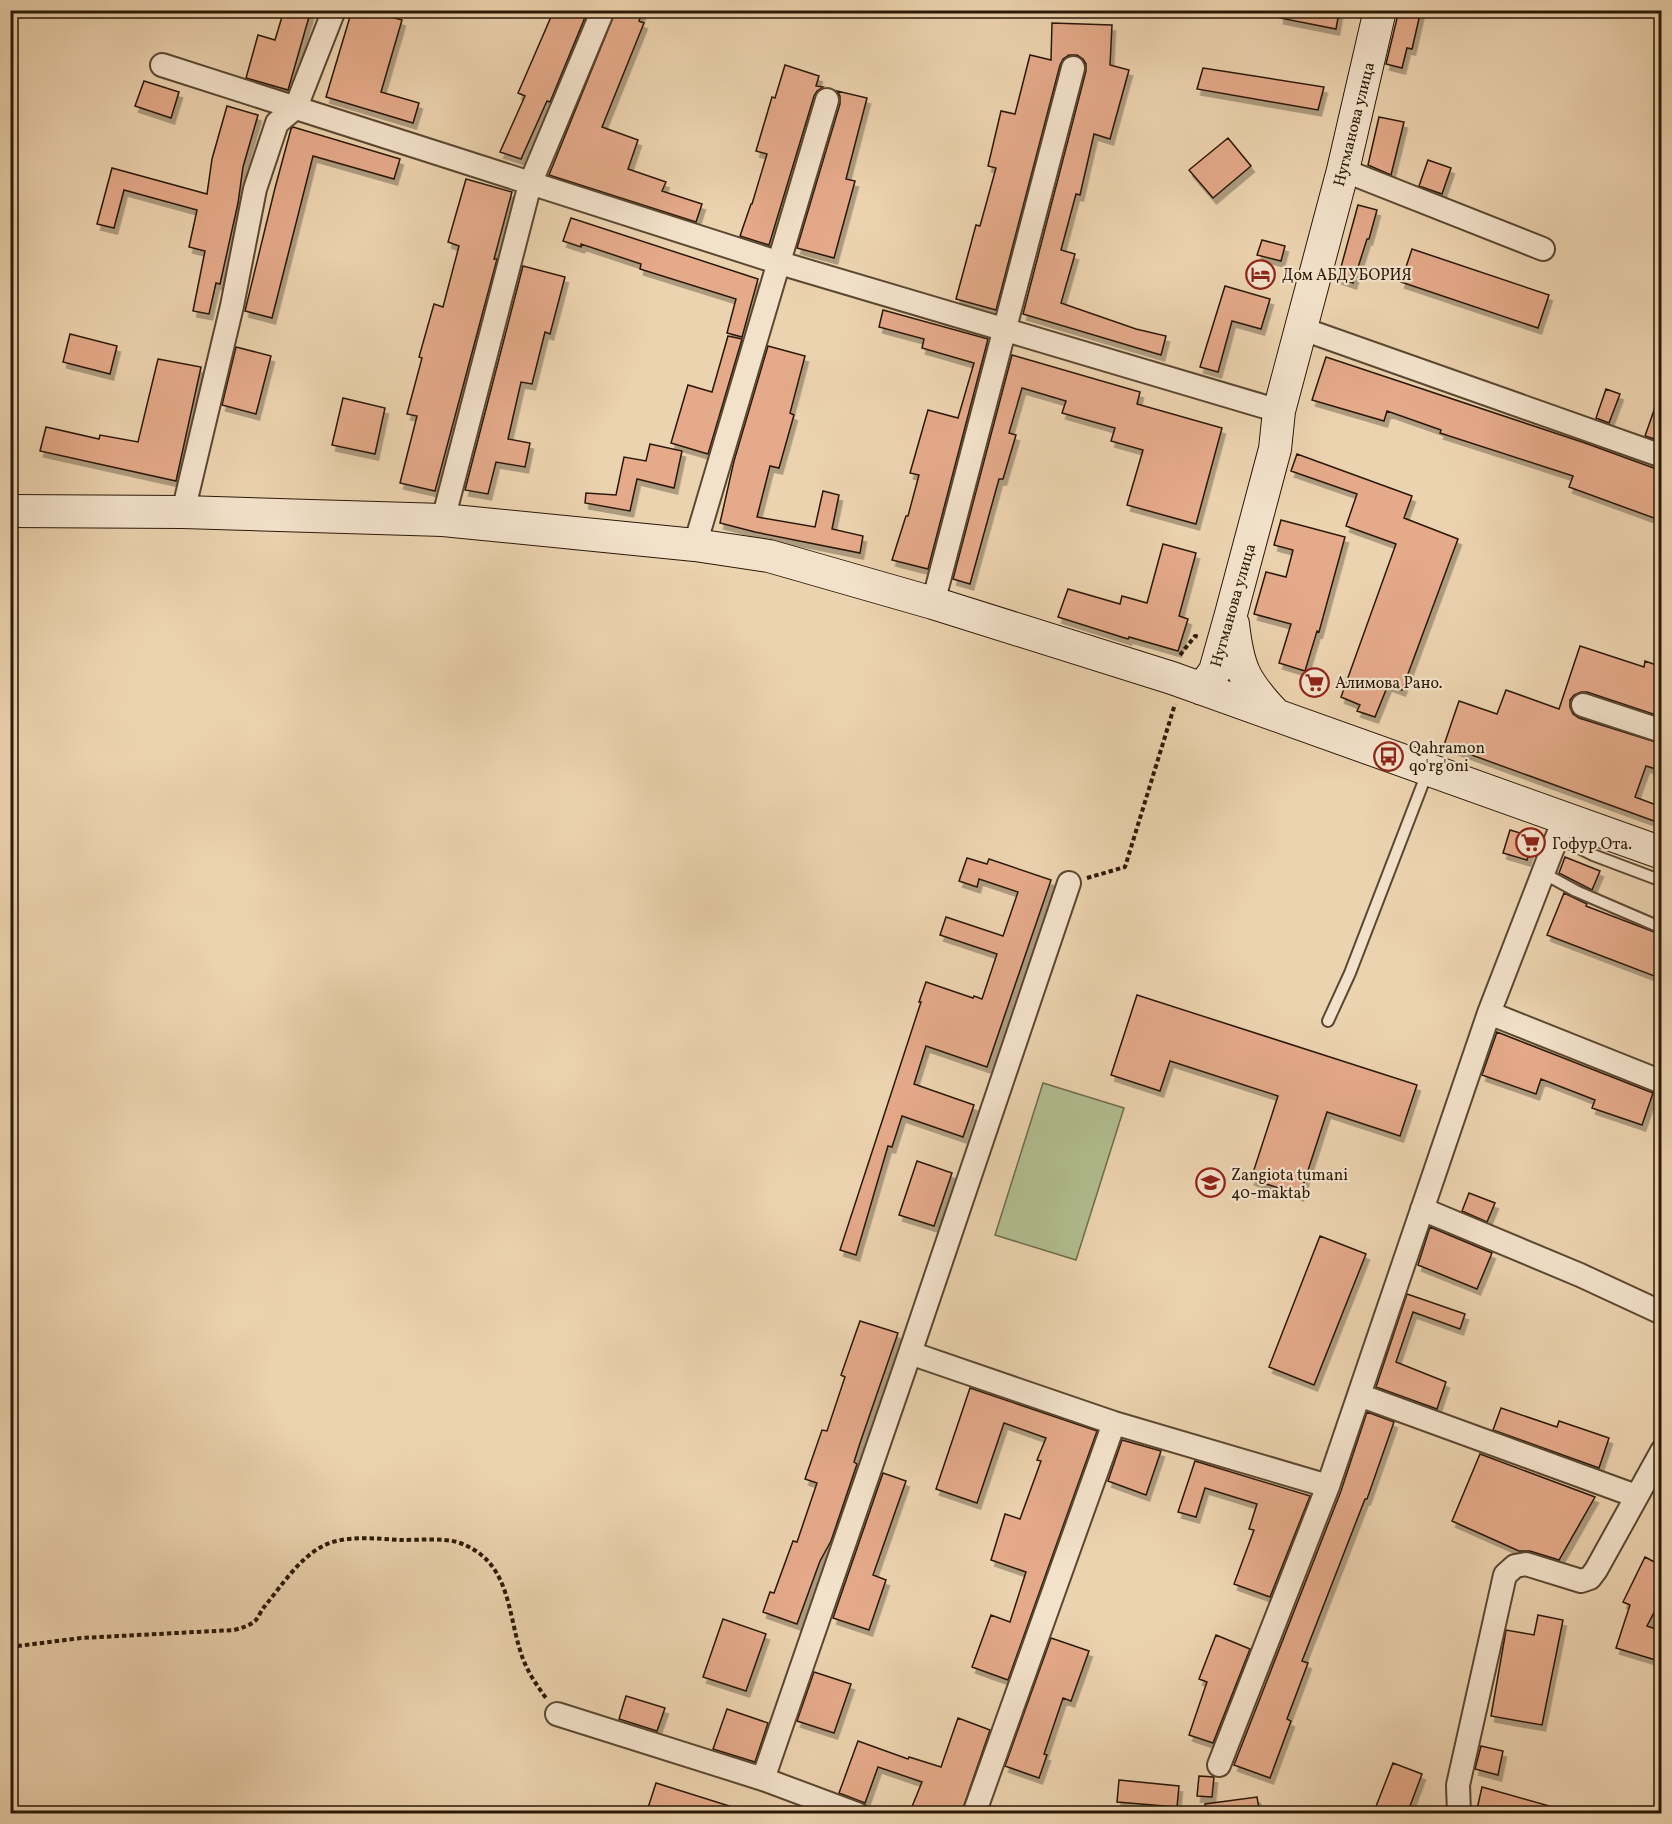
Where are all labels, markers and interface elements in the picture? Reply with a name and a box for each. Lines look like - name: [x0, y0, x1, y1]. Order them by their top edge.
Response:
- street label: Нугманова улица: [1329, 60, 1381, 189]
- hotel icon: Дом АБДУБОРИЯ: [1245, 258, 1277, 290]
- place label: Дом АБДУБОРИЯ: [1282, 265, 1412, 287]
- street label: Нугманова улица: [1206, 541, 1262, 670]
- supermarket icon: Алимова Рано.: [1298, 666, 1330, 698]
- place label: Алимова Рано.: [1335, 673, 1443, 695]
- place label: Qahramon qo'rg'oni: [1409, 738, 1485, 778]
- bus stop icon: Qahramon qo'rg'oni: [1372, 740, 1404, 772]
- supermarket icon: Гофур Ота.: [1515, 827, 1547, 859]
- place label: Гофур Ота.: [1552, 834, 1632, 856]
- place label: Zangiota tumani 40-maktab: [1231, 1165, 1348, 1205]
- school or university icon: Zangiota tumani 40-maktab: [1194, 1167, 1226, 1199]

